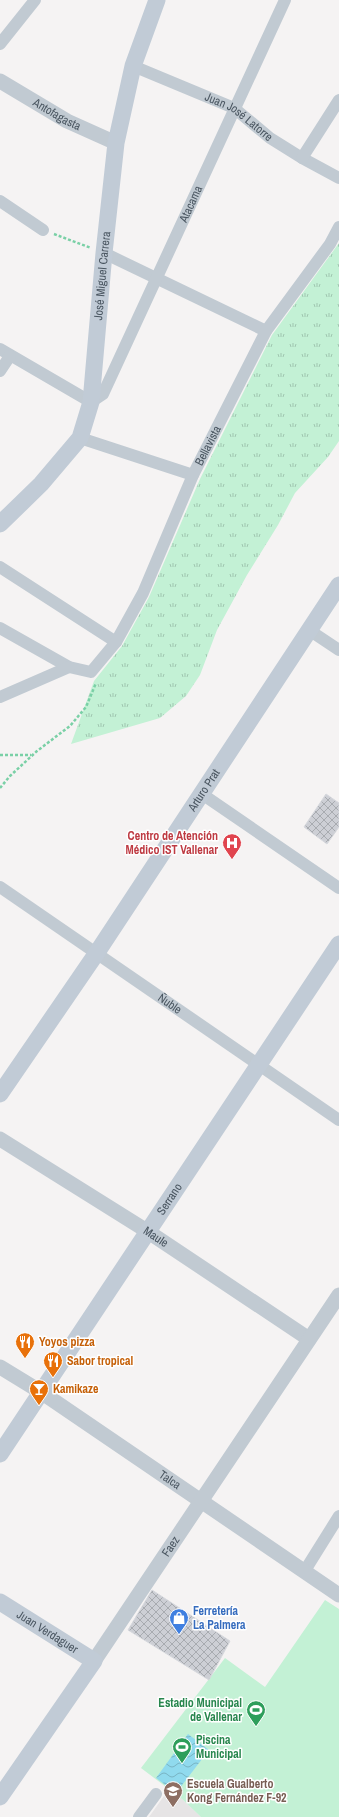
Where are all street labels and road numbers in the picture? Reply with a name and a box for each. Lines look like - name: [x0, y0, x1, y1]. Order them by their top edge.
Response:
- street label: Juan José Latorre: [202, 89, 276, 145]
- street label: Antofagasta: [29, 94, 84, 134]
- street label: Atacama: [175, 183, 206, 226]
- street label: José Miguel Carrera: [90, 230, 114, 321]
- street label: Bellavista: [191, 422, 225, 468]
- street label: Arturo Prat: [184, 766, 224, 815]
- street label: Ñuble: [155, 990, 185, 1018]
- street label: Serrano: [153, 1180, 186, 1218]
- street label: Maule: [140, 1223, 171, 1251]
- street label: Talca: [156, 1467, 184, 1493]
- street label: Faez: [158, 1533, 183, 1560]
- street label: Juan Verdaguer: [14, 1606, 82, 1657]

